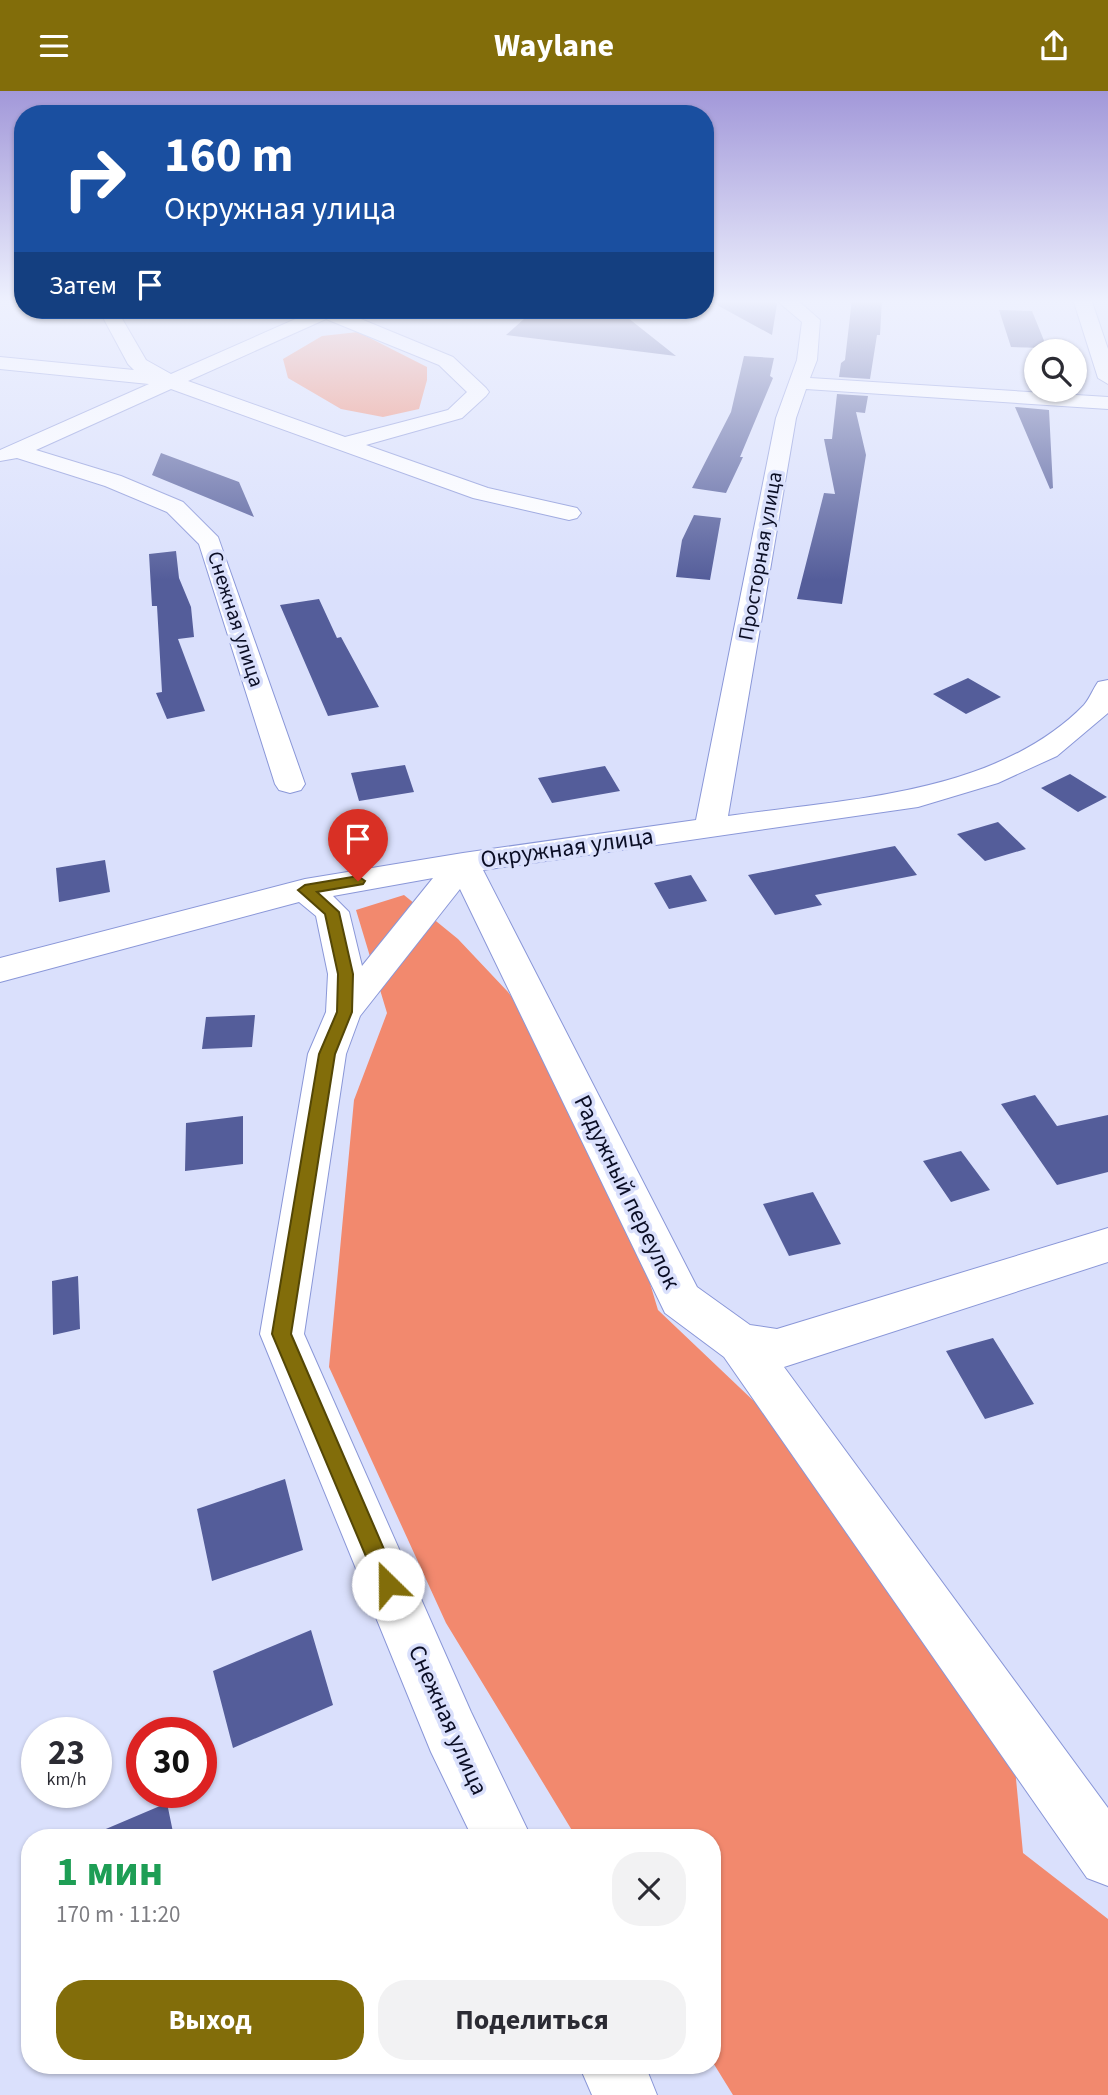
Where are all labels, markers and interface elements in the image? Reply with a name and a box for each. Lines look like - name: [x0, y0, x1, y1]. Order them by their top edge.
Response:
- text: Waylane: [494, 23, 614, 69]
- icon: menu: [35, 27, 73, 65]
- icon: share: [1035, 27, 1073, 65]
- text: 160 m: [164, 121, 293, 191]
- icon: right: [49, 133, 140, 224]
- text: Окружная улица: [164, 186, 396, 232]
- icon: arrive: [131, 266, 169, 304]
- text: Затем: [49, 267, 117, 304]
- map controls: [1024, 339, 1087, 402]
- button: search: [1024, 339, 1087, 402]
- street label: Просторная улица: [730, 469, 790, 643]
- street label: Снежная улица: [200, 547, 272, 691]
- pin: [328, 809, 388, 881]
- street label: Окружная улица: [478, 819, 656, 877]
- icon: arrive: [339, 820, 377, 858]
- street label: Радужный переулок: [565, 1089, 689, 1295]
- position arrow: [351, 1547, 425, 1621]
- street label: Снежная улица: [399, 1639, 497, 1801]
- speed limit sign: 30: [126, 1717, 217, 1808]
- text: 23: [48, 1728, 85, 1778]
- text: km/h: [47, 1767, 86, 1792]
- text: 1 мин: [56, 1842, 163, 1902]
- button: close: [612, 1852, 686, 1926]
- text: 170 m · 11:20: [56, 1898, 180, 1931]
- button: Выход: [56, 1980, 364, 2060]
- button: Поделиться: [378, 1980, 686, 2060]

